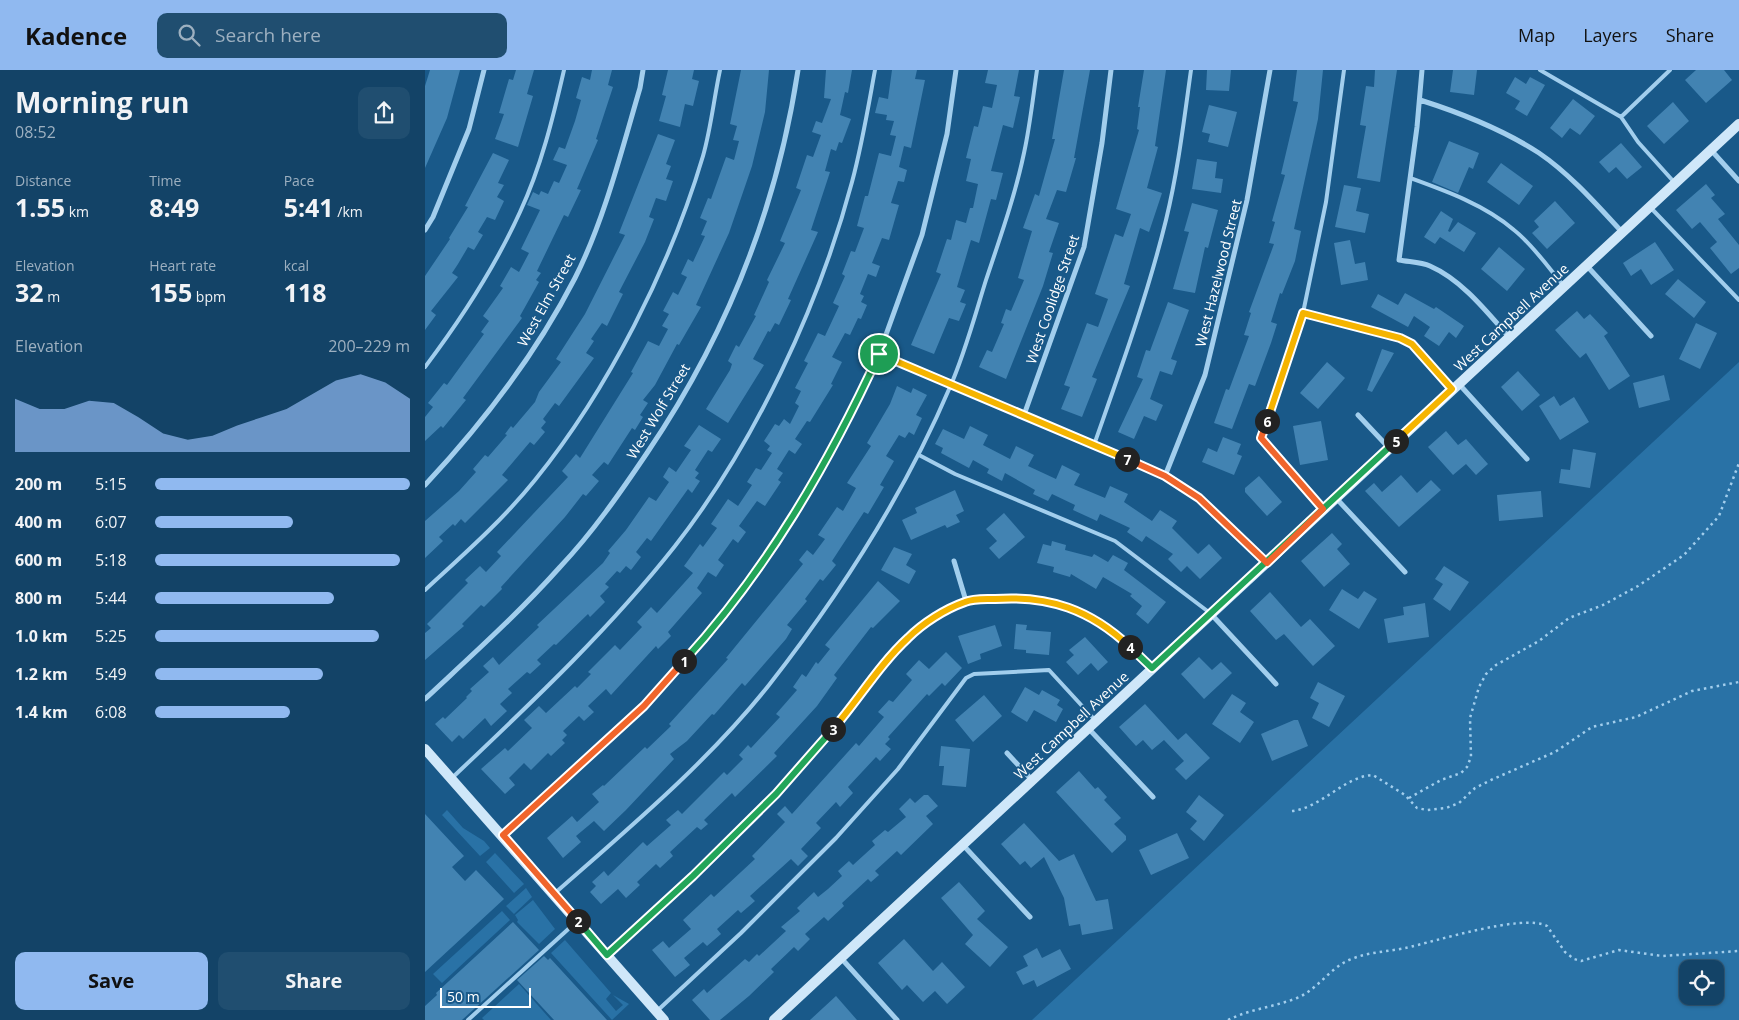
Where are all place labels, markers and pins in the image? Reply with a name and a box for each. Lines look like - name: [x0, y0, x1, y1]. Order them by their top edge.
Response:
- pin: [858, 333, 900, 375]
- pin: 6: [1255, 408, 1279, 434]
- pin: 5: [1383, 428, 1409, 454]
- pin: 7: [1115, 446, 1139, 472]
- pin: 4: [1117, 634, 1143, 660]
- pin: 1: [671, 648, 697, 674]
- pin: 3: [821, 716, 845, 742]
- pin: 2: [565, 908, 591, 934]

